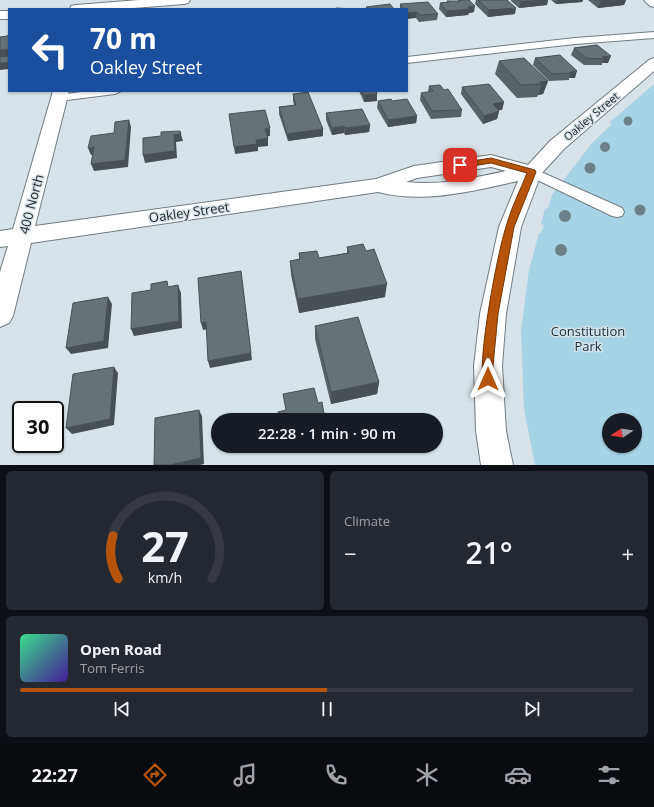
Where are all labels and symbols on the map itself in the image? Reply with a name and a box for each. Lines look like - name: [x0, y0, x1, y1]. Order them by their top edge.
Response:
- street label: Oakley Street: [560, 88, 622, 144]
- pin: [443, 148, 477, 182]
- street label: 400 North: [14, 172, 48, 236]
- street label: Oakley Street: [148, 197, 231, 227]
- park label: Constitution Park: [551, 322, 625, 355]
- position arrow: [467, 358, 509, 400]
- speed limit sign: 30: [12, 401, 64, 453]
- north arrow: [602, 413, 642, 453]

